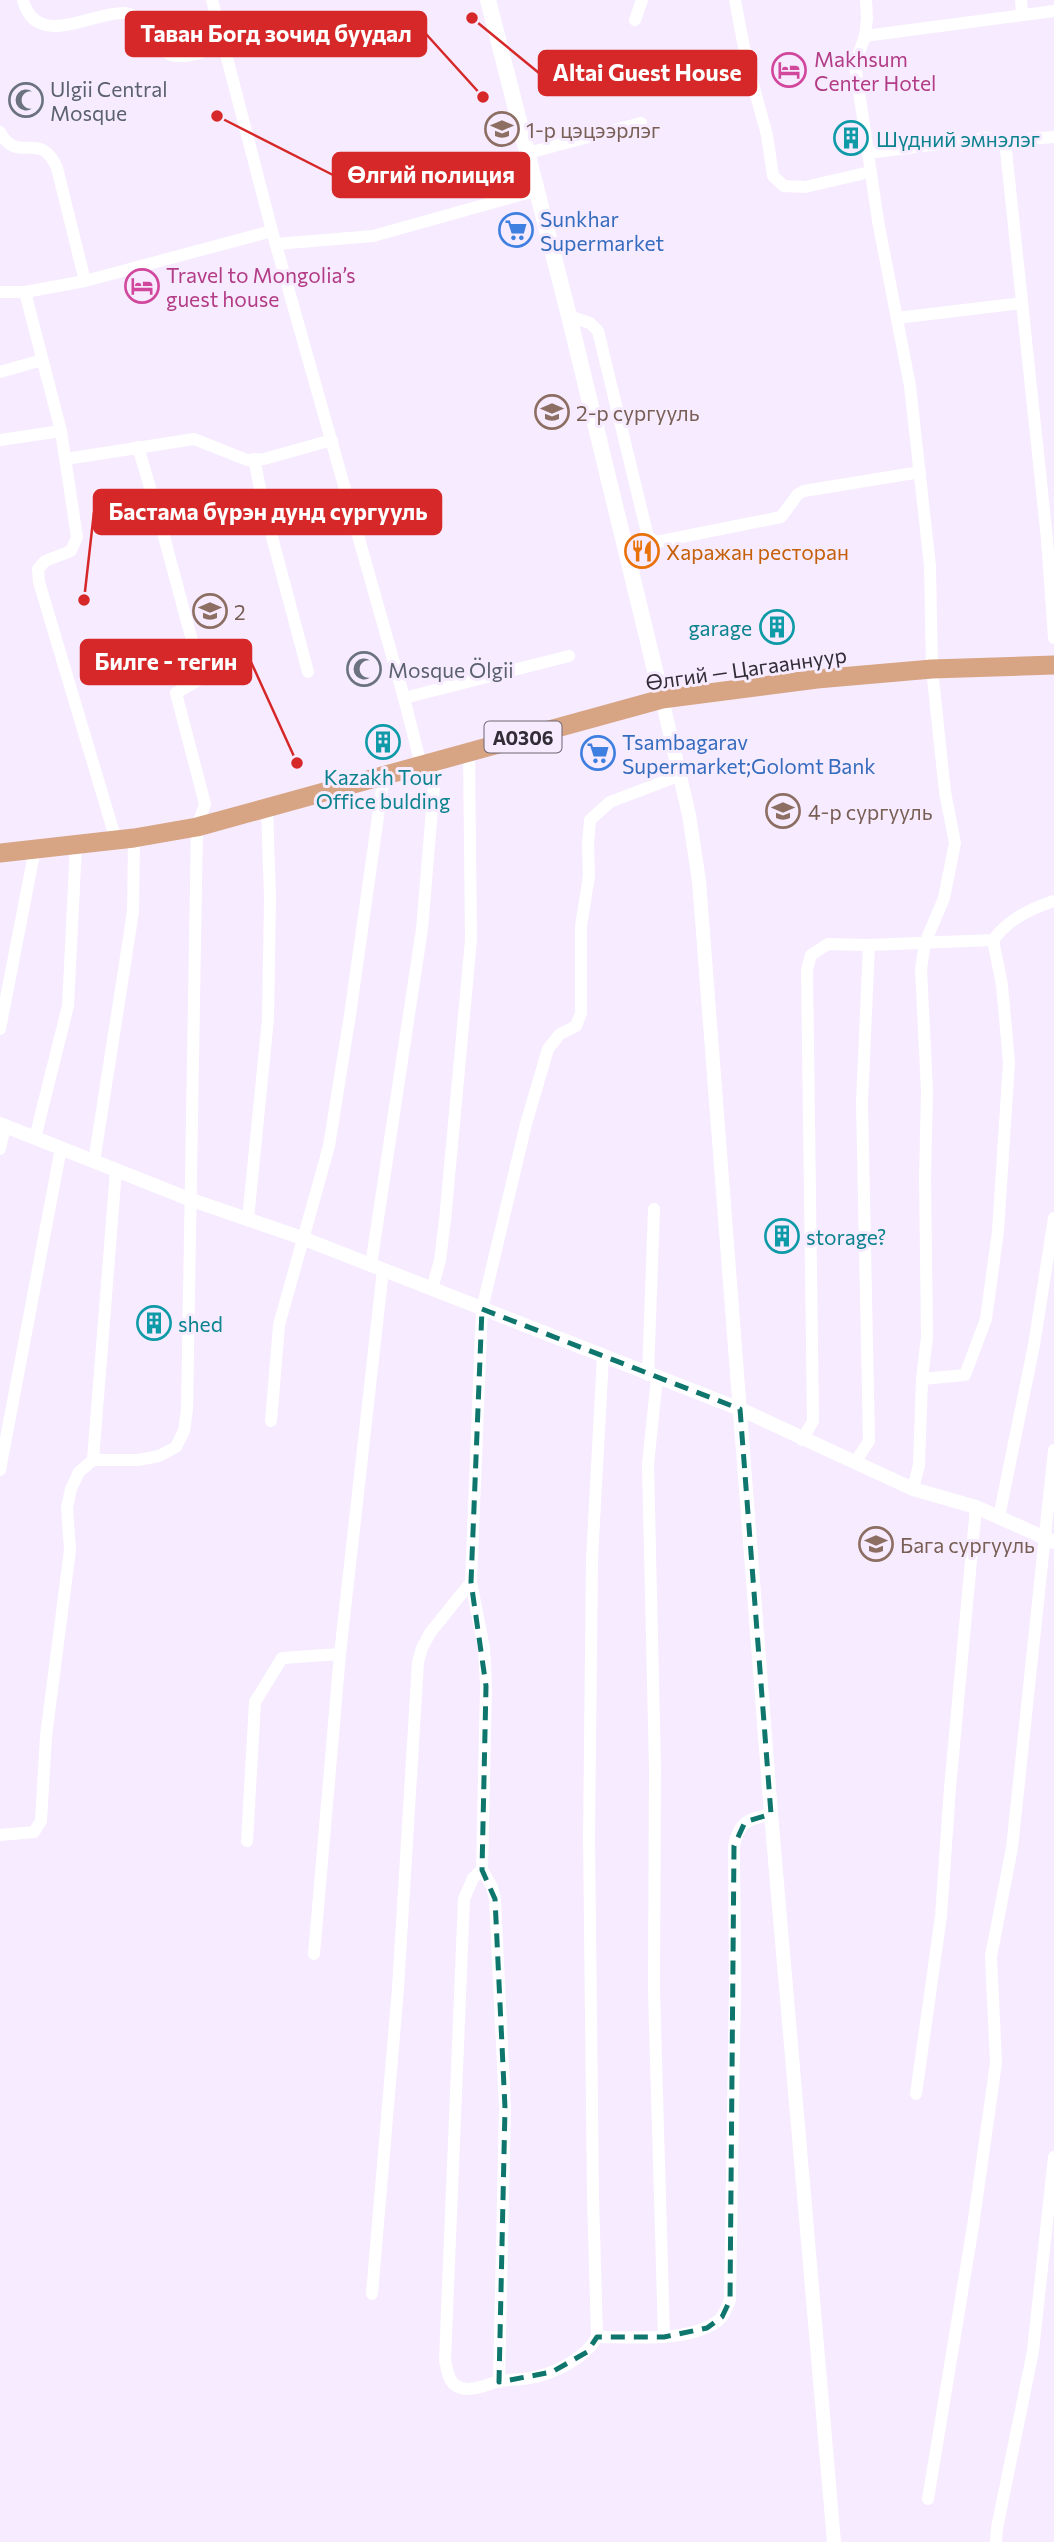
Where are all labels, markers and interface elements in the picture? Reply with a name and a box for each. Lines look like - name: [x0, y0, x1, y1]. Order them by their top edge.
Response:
- callout: Таван Богд зочид буудал: [126, 12, 426, 56]
- text: Таван Богд зочид буудал: [140, 19, 412, 47]
- place label: Makhsum Center Hotel: [814, 46, 936, 95]
- callout: Altai Guest House: [539, 51, 756, 95]
- hotel icon: Makhsum Center Hotel: [770, 51, 808, 89]
- text: Altai Guest House: [552, 58, 742, 86]
- place label: Ulgii Central Mosque: [50, 76, 167, 125]
- mosque icon: Ulgii Central Mosque: [7, 81, 45, 119]
- school or university icon: 1-р цэцээрлэг: [483, 110, 521, 148]
- place label: 1-р цэцээрлэг: [526, 117, 660, 142]
- building icon: Шүдний эмнэлэг: [832, 119, 870, 157]
- place label: Шүдний эмнэлэг: [876, 126, 1040, 151]
- callout: Өлгий полиция: [333, 153, 529, 197]
- text: Өлгий полиция: [347, 160, 515, 188]
- place label: Sunkhar Supermarket: [540, 206, 664, 255]
- supermarket icon: Sunkhar Supermarket: [497, 211, 535, 249]
- place label: Travel to Mongolia’s guest house: [166, 262, 356, 311]
- hotel icon: Travel to Mongolia’s guest house: [123, 267, 161, 305]
- school or university icon: 2-р сургууль: [533, 393, 571, 431]
- place label: 2-р сургууль: [576, 400, 700, 425]
- callout: Бастама бүрэн дунд сургууль: [94, 490, 441, 534]
- text: Бастама бүрэн дунд сургууль: [108, 497, 428, 525]
- restaurant icon: Харажан ресторан: [623, 532, 661, 570]
- place label: Харажан ресторан: [666, 539, 849, 564]
- school or university icon: 2: [191, 592, 229, 630]
- place label: 2: [234, 599, 246, 624]
- building icon: garage: [758, 608, 796, 646]
- place label: garage: [688, 615, 752, 640]
- callout: Билге - тегин: [81, 640, 251, 684]
- street label: Өлгий — Цагааннуур: [644, 642, 848, 694]
- text: Билге - тегин: [95, 647, 237, 675]
- mosque icon: Mosque Ölgii: [345, 650, 383, 688]
- place label: Mosque Ölgii: [388, 657, 514, 682]
- road number: A0306: [484, 722, 562, 752]
- building icon: Kazakh Tour Office bulding: [364, 723, 402, 761]
- place label: Tsambagarav Supermarket;Golomt Bank: [622, 729, 876, 778]
- supermarket icon: Tsambagarav Supermarket;Golomt Bank: [579, 734, 617, 772]
- place label: Kazakh Tour Office bulding: [316, 764, 450, 813]
- school or university icon: 4-р сургууль: [764, 792, 802, 830]
- place label: 4-р сургууль: [808, 799, 933, 824]
- building icon: storage?: [763, 1217, 801, 1255]
- place label: storage?: [806, 1224, 886, 1249]
- building icon: shed: [135, 1304, 173, 1342]
- place label: shed: [178, 1311, 223, 1336]
- school or university icon: Бага сургууль: [857, 1525, 895, 1563]
- place label: Бага сургууль: [900, 1532, 1035, 1557]

